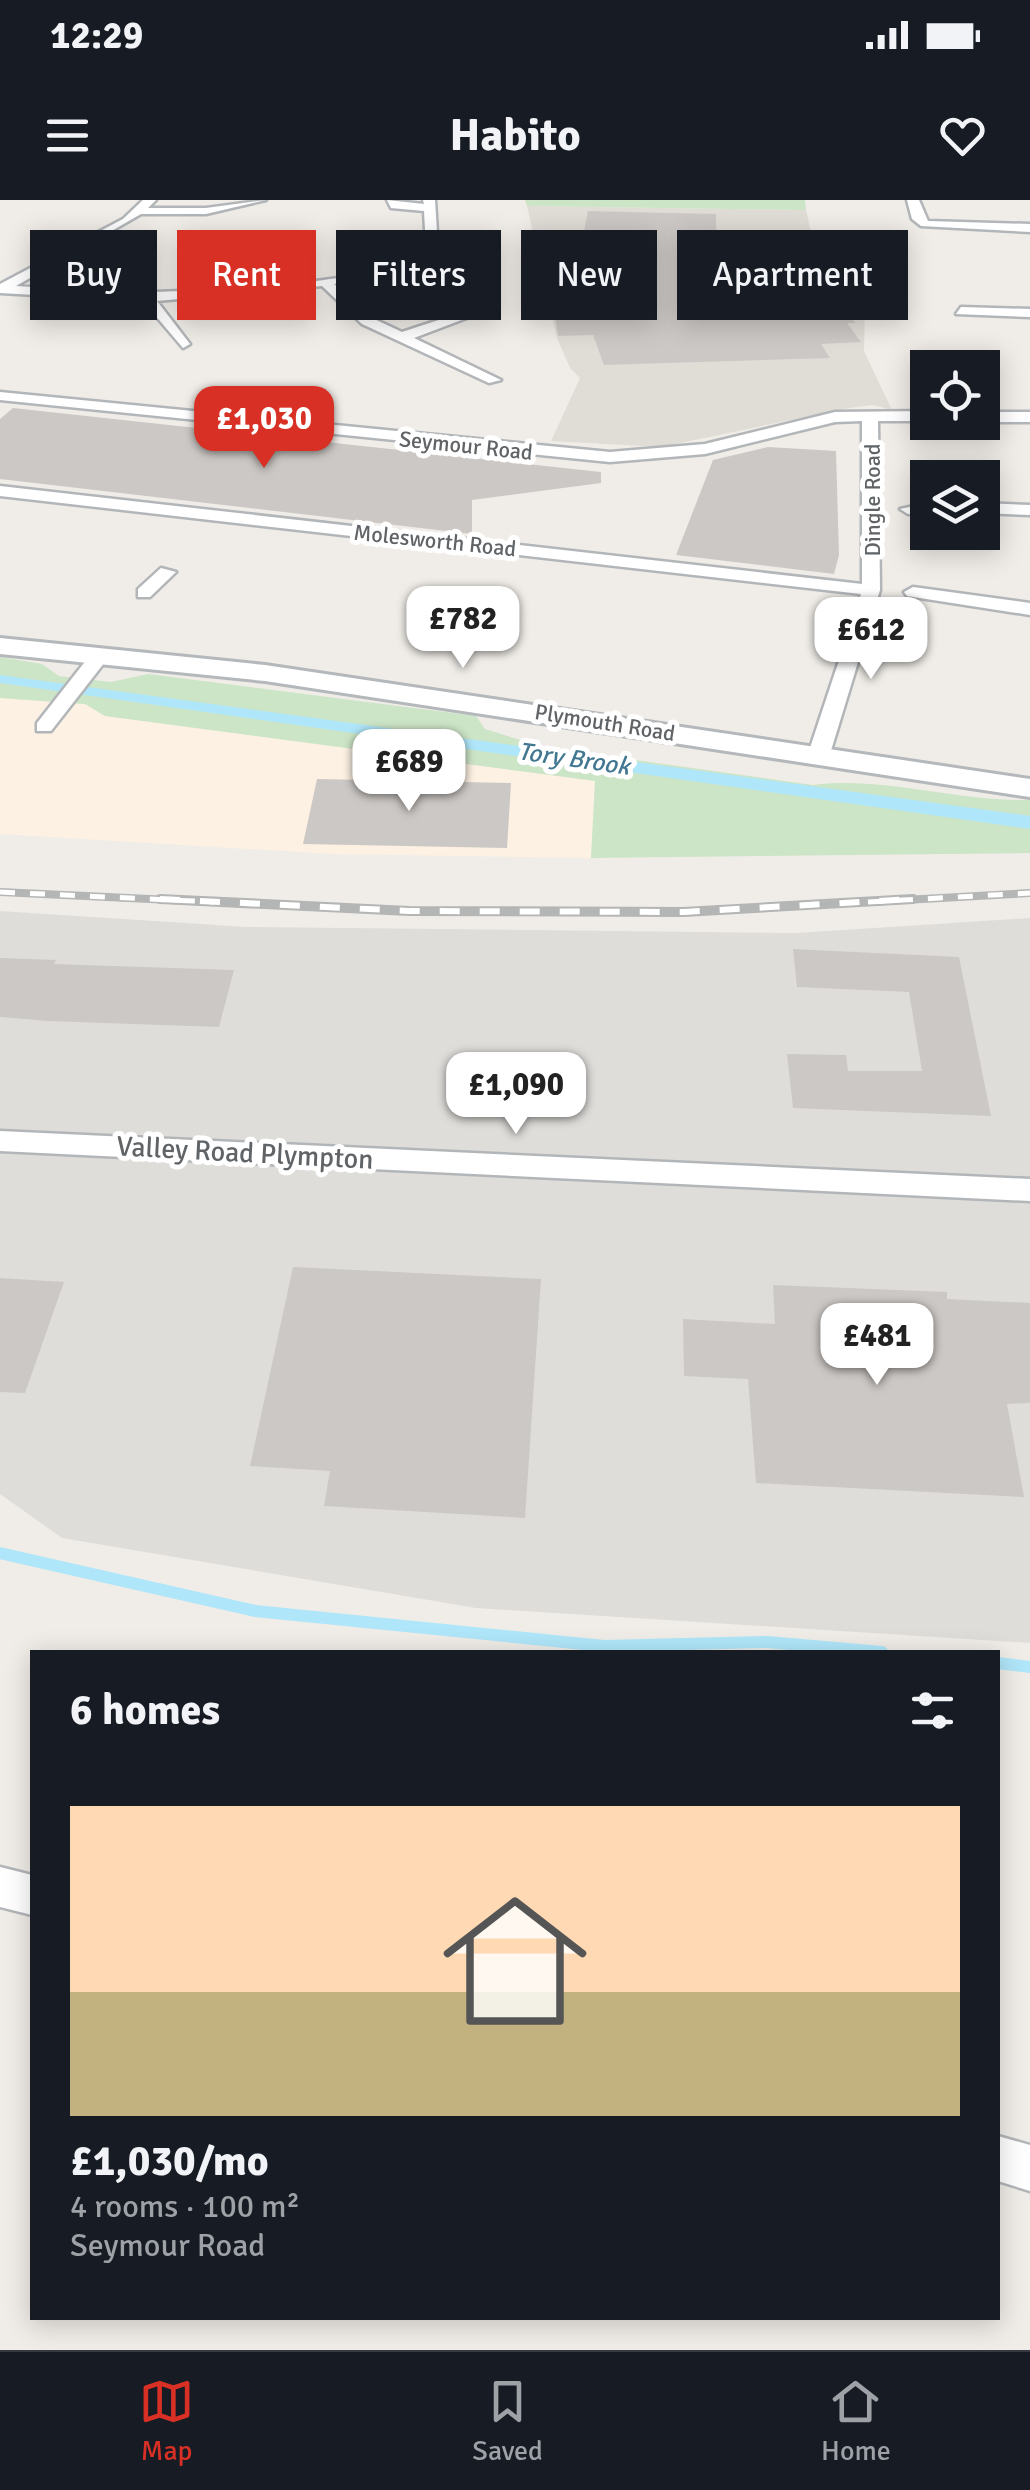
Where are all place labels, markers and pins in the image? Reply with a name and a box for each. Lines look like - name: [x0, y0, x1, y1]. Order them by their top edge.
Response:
- pin: £1,030: [183, 386, 345, 471]
- pin: £782: [404, 586, 522, 671]
- pin: £612: [812, 597, 930, 682]
- pin: £689: [350, 729, 468, 814]
- pin: £1,090: [435, 1052, 597, 1137]
- pin: £481: [818, 1303, 936, 1388]

